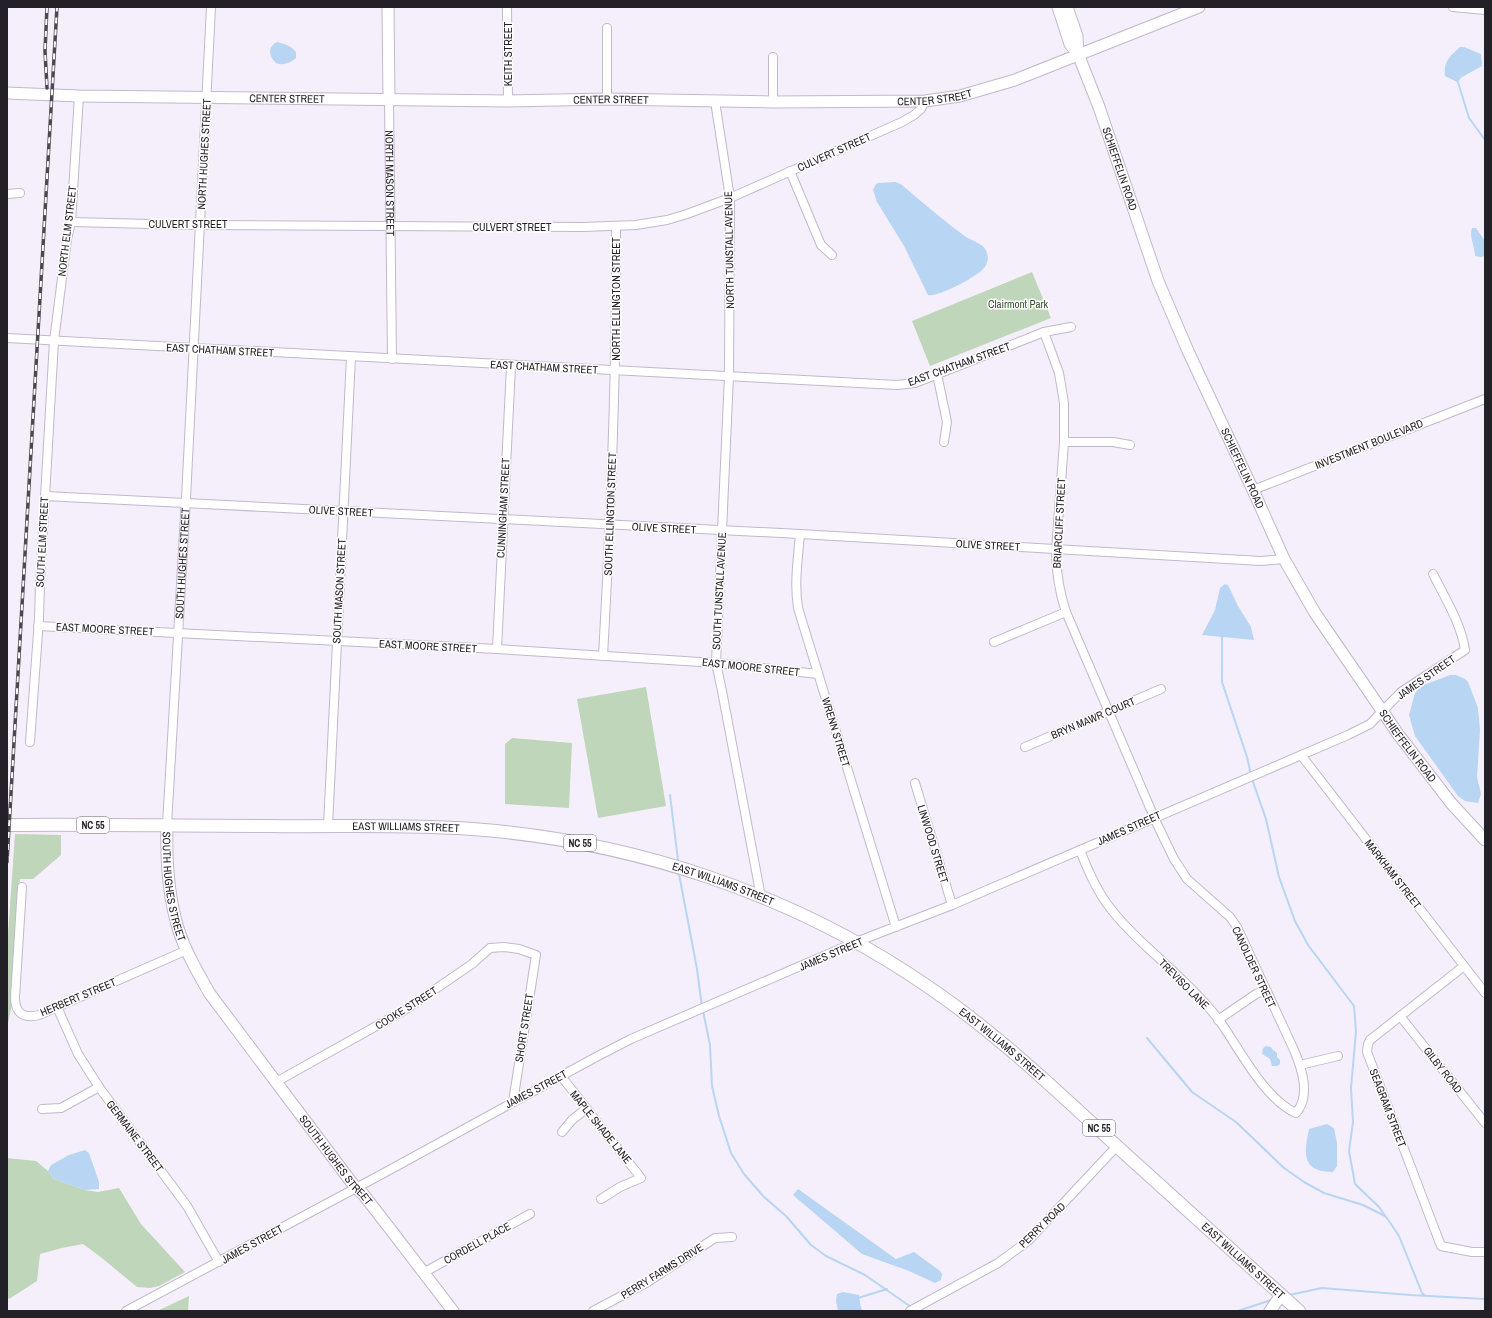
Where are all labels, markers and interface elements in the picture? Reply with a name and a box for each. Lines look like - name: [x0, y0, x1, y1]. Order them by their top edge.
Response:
- street label: KEITH STREET: [501, 21, 515, 86]
- street label: CENTER STREET: [897, 86, 974, 108]
- street label: CENTER STREET: [249, 91, 325, 106]
- street label: CENTER STREET: [573, 92, 649, 107]
- street label: NORTH HUGHES STREET: [194, 98, 214, 210]
- street label: SCHIEFFELIN ROAD: [1099, 125, 1141, 212]
- street label: CULVERT STREET: [795, 129, 873, 175]
- street label: NORTH MASON STREET: [382, 130, 398, 236]
- street label: NORTH ELM STREET: [55, 184, 80, 277]
- street label: NORTH TUNSTALL AVENUE: [721, 191, 737, 309]
- street label: CULVERT STREET: [148, 217, 228, 231]
- street label: CULVERT STREET: [472, 220, 552, 234]
- street label: NORTH ELLINGTON STREET: [609, 237, 623, 361]
- park label: Clairmont Park: [988, 297, 1049, 311]
- street label: EAST CHATHAM STREET: [906, 339, 1013, 389]
- street label: EAST CHATHAM STREET: [166, 340, 275, 360]
- street label: EAST CHATHAM STREET: [490, 357, 599, 377]
- street label: INVESTMENT BOULEVARD: [1313, 416, 1425, 472]
- street label: SCHIEFFELIN ROAD: [1218, 426, 1267, 511]
- street label: SOUTH ELLINGTON STREET: [601, 452, 619, 576]
- street label: CUNNINGHAM STREET: [493, 457, 513, 558]
- street label: BRIARCLIFF STREET: [1050, 477, 1068, 569]
- street label: SOUTH ELM STREET: [33, 496, 51, 588]
- street label: OLIVE STREET: [308, 502, 374, 520]
- street label: SOUTH HUGHES STREET: [172, 507, 192, 619]
- street label: OLIVE STREET: [631, 519, 697, 537]
- street label: SOUTH TUNSTALL AVENUE: [709, 532, 729, 650]
- street label: OLIVE STREET: [955, 536, 1021, 554]
- street label: SOUTH MASON STREET: [329, 538, 349, 644]
- street label: EAST MOORE STREET: [56, 619, 155, 639]
- street label: EAST MOORE STREET: [379, 636, 478, 656]
- street label: JAMES STREET: [1394, 651, 1458, 702]
- street label: EAST MOORE STREET: [701, 655, 801, 679]
- street label: BRYN MAWR COURT: [1049, 694, 1138, 742]
- street label: WRENN STREET: [819, 695, 853, 769]
- street label: SCHIEFFELIN ROAD: [1376, 707, 1439, 785]
- street label: LINWOOD STREET: [914, 803, 952, 885]
- street label: JAMES STREET: [1095, 808, 1163, 848]
- road number: NC 55: [77, 817, 109, 833]
- street label: EAST WILLIAMS STREET: [352, 819, 460, 835]
- street label: SOUTH HUGHES STREET: [160, 831, 189, 944]
- road number: NC 55: [564, 835, 596, 851]
- street label: MARKHAM STREET: [1362, 837, 1425, 912]
- street label: EAST WILLIAMS STREET: [671, 859, 777, 909]
- street label: CANOLDER STREET: [1229, 924, 1279, 1010]
- street label: JAMES STREET: [797, 934, 866, 974]
- street label: TREVISO LANE: [1156, 956, 1212, 1012]
- street label: HERBERT STREET: [38, 975, 118, 1019]
- street label: COOKE STREET: [372, 983, 440, 1033]
- street label: SHORT STREET: [512, 992, 536, 1063]
- street label: EAST WILLIAMS STREET: [956, 1004, 1048, 1084]
- street label: GILBY ROAD: [1421, 1044, 1465, 1096]
- street label: JAMES STREET: [503, 1067, 570, 1111]
- street label: SEAGRAM STREET: [1367, 1067, 1410, 1150]
- street label: MAPLE SHADE LANE: [567, 1088, 635, 1166]
- street label: GERMAINE STREET: [103, 1097, 167, 1175]
- street label: SOUTH HUGHES STREET: [296, 1112, 376, 1208]
- road number: NC 55: [1083, 1120, 1115, 1136]
- street label: PERRY ROAD: [1016, 1199, 1068, 1251]
- street label: CORDELL PLACE: [441, 1219, 513, 1267]
- street label: EAST WILLIAMS STREET: [1199, 1219, 1288, 1302]
- street label: JAMES STREET: [219, 1221, 286, 1267]
- street label: PERRY FARMS DRIVE: [618, 1240, 706, 1302]

